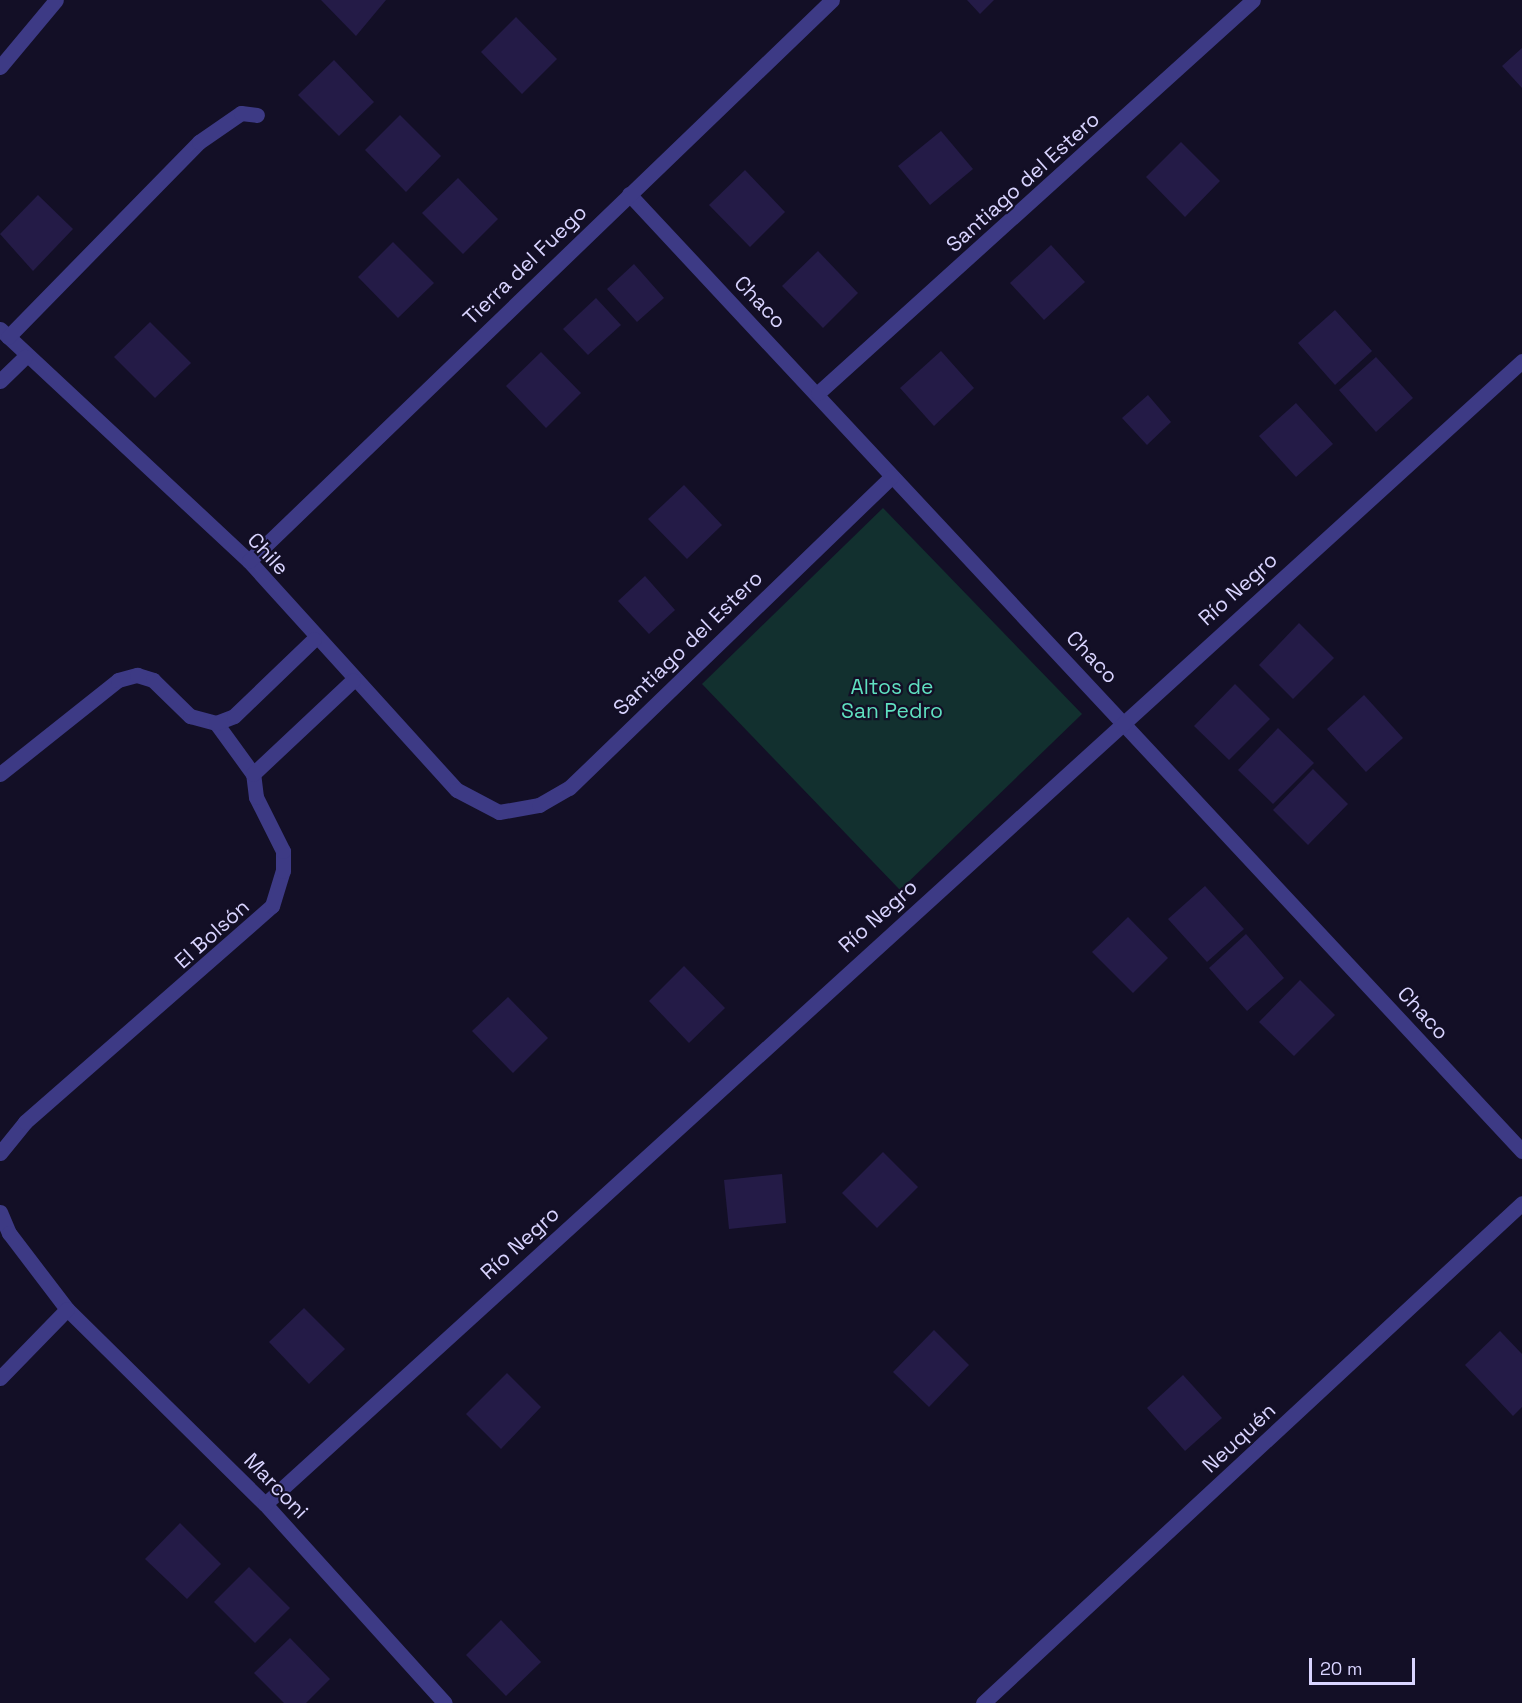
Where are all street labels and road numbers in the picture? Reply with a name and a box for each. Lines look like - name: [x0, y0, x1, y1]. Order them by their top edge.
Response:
- street label: Santiago del Estero: [941, 107, 1105, 257]
- street label: Tierra del Fuego: [458, 200, 592, 330]
- street label: Chaco: [729, 270, 791, 334]
- street label: Chile: [242, 527, 294, 581]
- street label: Río Negro: [1193, 547, 1283, 631]
- street label: Santiago del Estero: [608, 565, 768, 721]
- street label: Chaco: [1061, 625, 1123, 689]
- street label: Río Negro: [833, 874, 923, 958]
- street label: El Bolsón: [170, 894, 254, 974]
- street label: Chaco: [1392, 981, 1454, 1045]
- street label: Río Negro: [475, 1201, 565, 1285]
- street label: Neuquén: [1197, 1398, 1281, 1478]
- street label: Marconi: [239, 1448, 313, 1524]

